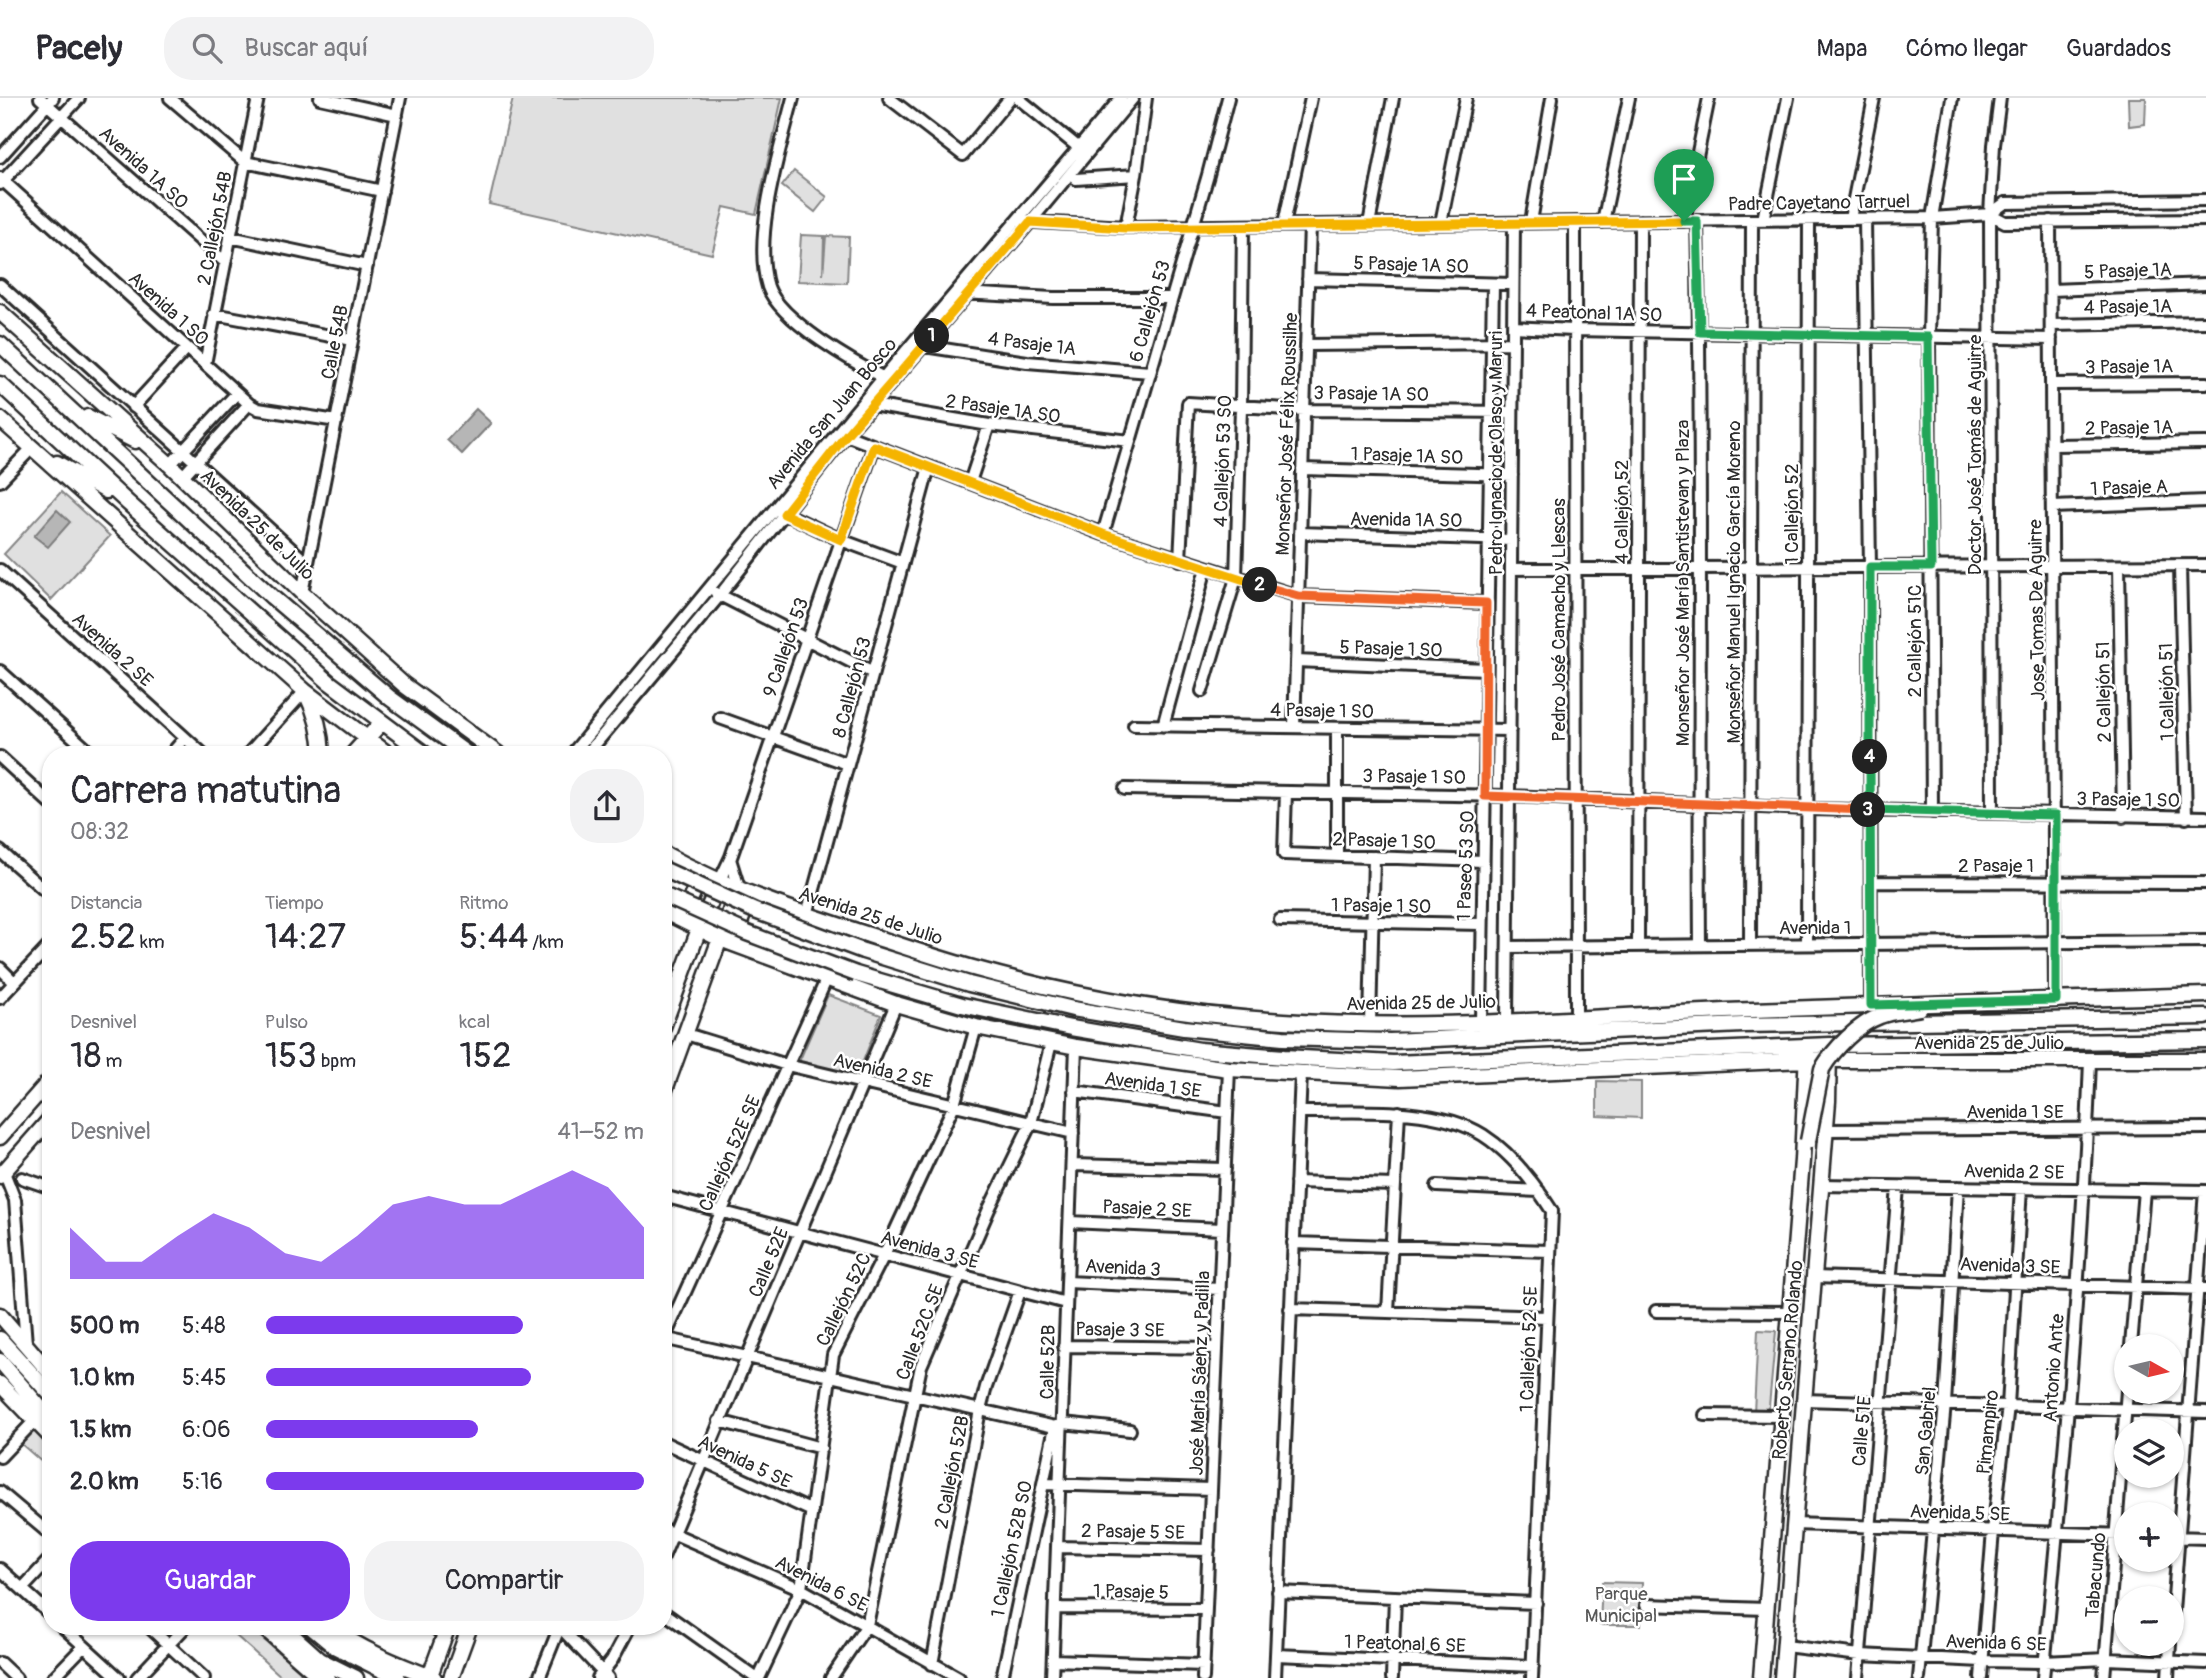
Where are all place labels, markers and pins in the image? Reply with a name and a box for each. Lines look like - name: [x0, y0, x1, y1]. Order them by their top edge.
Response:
- pin: [1654, 149, 1714, 221]
- pin: 1: [914, 318, 950, 354]
- pin: 2: [1242, 568, 1278, 602]
- pin: 4: [1853, 740, 1888, 774]
- pin: 3: [1850, 792, 1885, 828]

